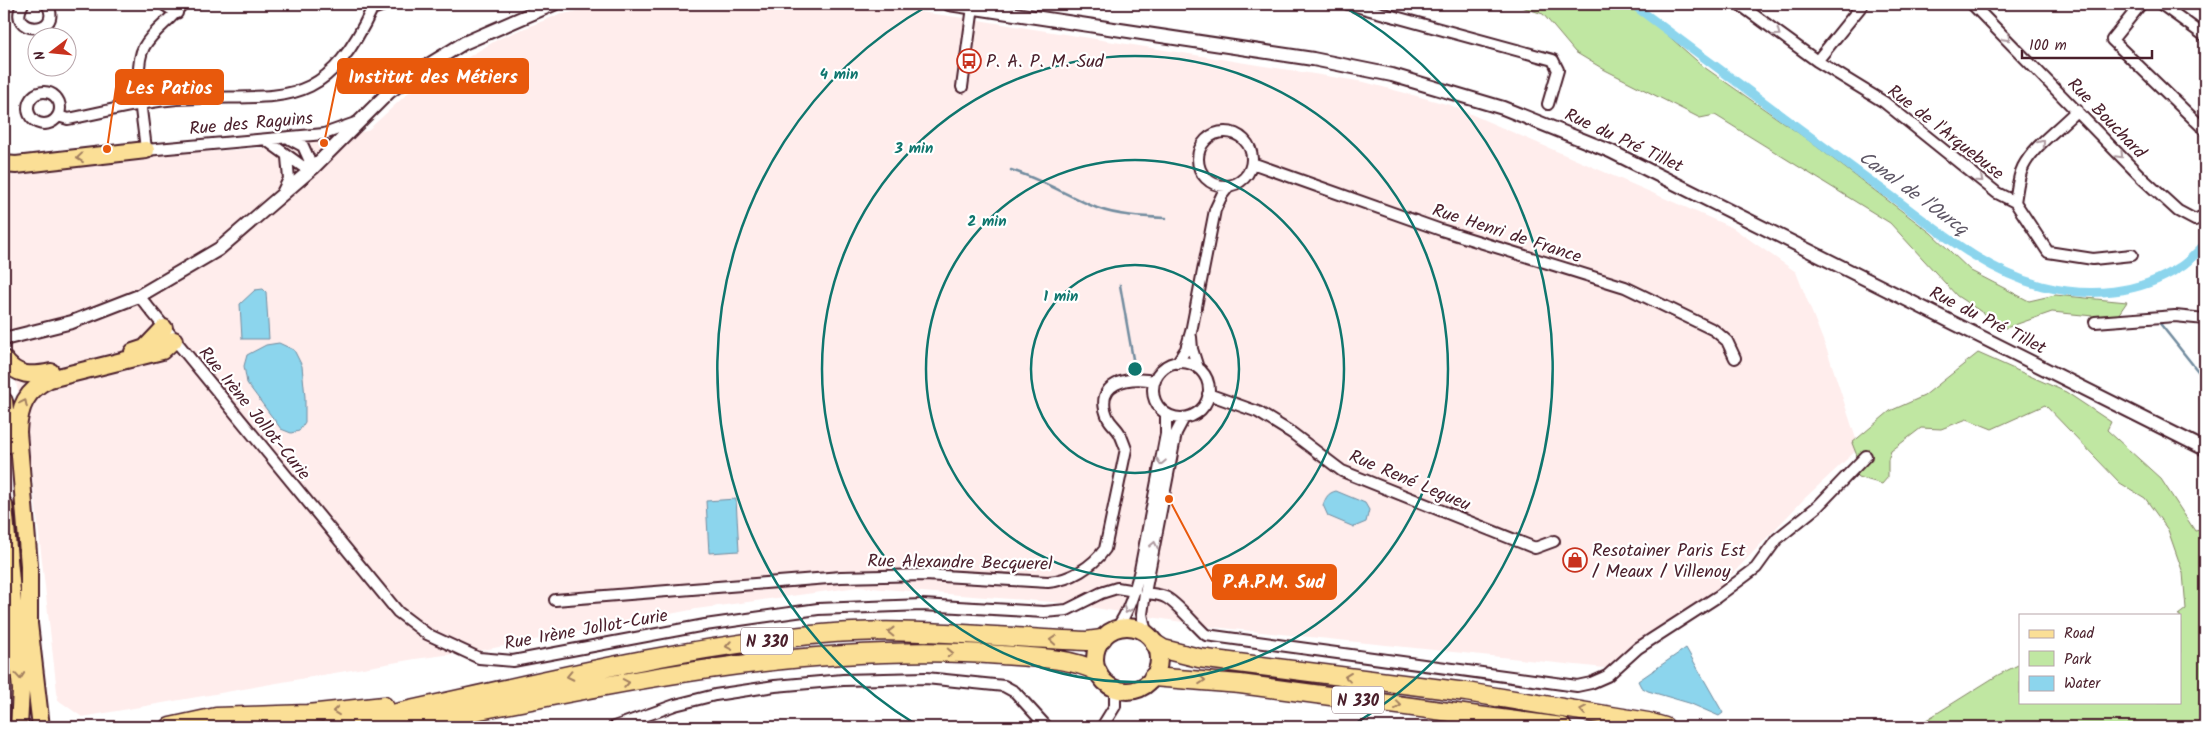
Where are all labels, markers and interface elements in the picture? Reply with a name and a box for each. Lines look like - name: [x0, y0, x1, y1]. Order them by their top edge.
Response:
- one-way arrow: [1772, 27, 1781, 36]
- north arrow: [28, 28, 78, 78]
- scale bar: [2022, 28, 2152, 60]
- one-way arrow: [2001, 33, 2010, 42]
- text: 100 m: [2029, 34, 2067, 58]
- text: N: [29, 48, 52, 63]
- bus stop icon: P. A. P. M. Sud: [956, 48, 982, 74]
- place label: P. A. P. M. Sud: [986, 48, 1105, 77]
- callout: Institut des Métiers: [338, 59, 528, 93]
- text: Institut des Métiers: [348, 63, 518, 93]
- text: 4 min: [820, 63, 858, 87]
- callout: Les Patios: [116, 70, 223, 104]
- street label: Rue Bouchard: [2059, 72, 2153, 167]
- text: Les Patios: [125, 74, 213, 104]
- street label: Rue de l'Arquebuse: [1880, 78, 2010, 188]
- street label: Rue du Pré Tillet: [1559, 101, 1688, 182]
- street label: Rue des Raguins: [188, 105, 315, 144]
- text: 3 min: [894, 137, 933, 161]
- one-way arrow: [2036, 139, 2045, 149]
- water label: Canal de l'Ourcq: [1852, 144, 1976, 245]
- one-way arrow: [2114, 149, 2123, 158]
- one-way arrow: [76, 152, 84, 163]
- one-way arrow: [1974, 173, 1984, 182]
- street label: Rue Henri de France: [1428, 197, 1585, 272]
- text: 2 min: [967, 210, 1007, 234]
- street label: Rue du Pré Tillet: [1924, 279, 2052, 364]
- text: 1 min: [1044, 285, 1078, 309]
- street label: Rue Irène Jollot-Curie: [191, 341, 317, 487]
- centre of rings: [1126, 360, 1144, 378]
- one-way arrow: [17, 399, 27, 408]
- street label: Rue René Legueu: [1344, 443, 1475, 520]
- one-way arrow: [1156, 458, 1167, 467]
- place label: Resotainer Paris Est / Meaux / Villenoy: [1592, 537, 1747, 587]
- one-way arrow: [1149, 541, 1159, 550]
- street label: Rue Alexandre Becquerel: [867, 547, 1053, 580]
- shop icon: Resotainer Paris Est / Meaux / Villenoy: [1562, 547, 1588, 573]
- callout: P.A.P.M. Sud: [1213, 565, 1336, 599]
- text: P.A.P.M. Sud: [1223, 568, 1326, 598]
- street label: Rue Irène Jollot-Curie: [502, 602, 670, 659]
- one-way arrow: [1122, 605, 1133, 614]
- legend: [2019, 614, 2182, 704]
- text: Road: [2064, 622, 2095, 646]
- road number: N 330: [741, 627, 793, 654]
- one-way arrow: [887, 627, 894, 637]
- one-way arrow: [1049, 634, 1057, 645]
- one-way arrow: [725, 640, 734, 651]
- one-way arrow: [946, 648, 954, 658]
- text: Park: [2064, 648, 2092, 672]
- one-way arrow: [565, 671, 574, 681]
- one-way arrow: [14, 672, 25, 680]
- one-way arrow: [1344, 672, 1352, 683]
- text: Water: [2064, 672, 2101, 696]
- one-way arrow: [1198, 675, 1206, 686]
- one-way arrow: [622, 679, 630, 689]
- road number: N 330: [1332, 686, 1384, 714]
- one-way arrow: [1394, 699, 1402, 710]
- one-way arrow: [332, 705, 340, 716]
- one-way arrow: [1578, 706, 1587, 716]

